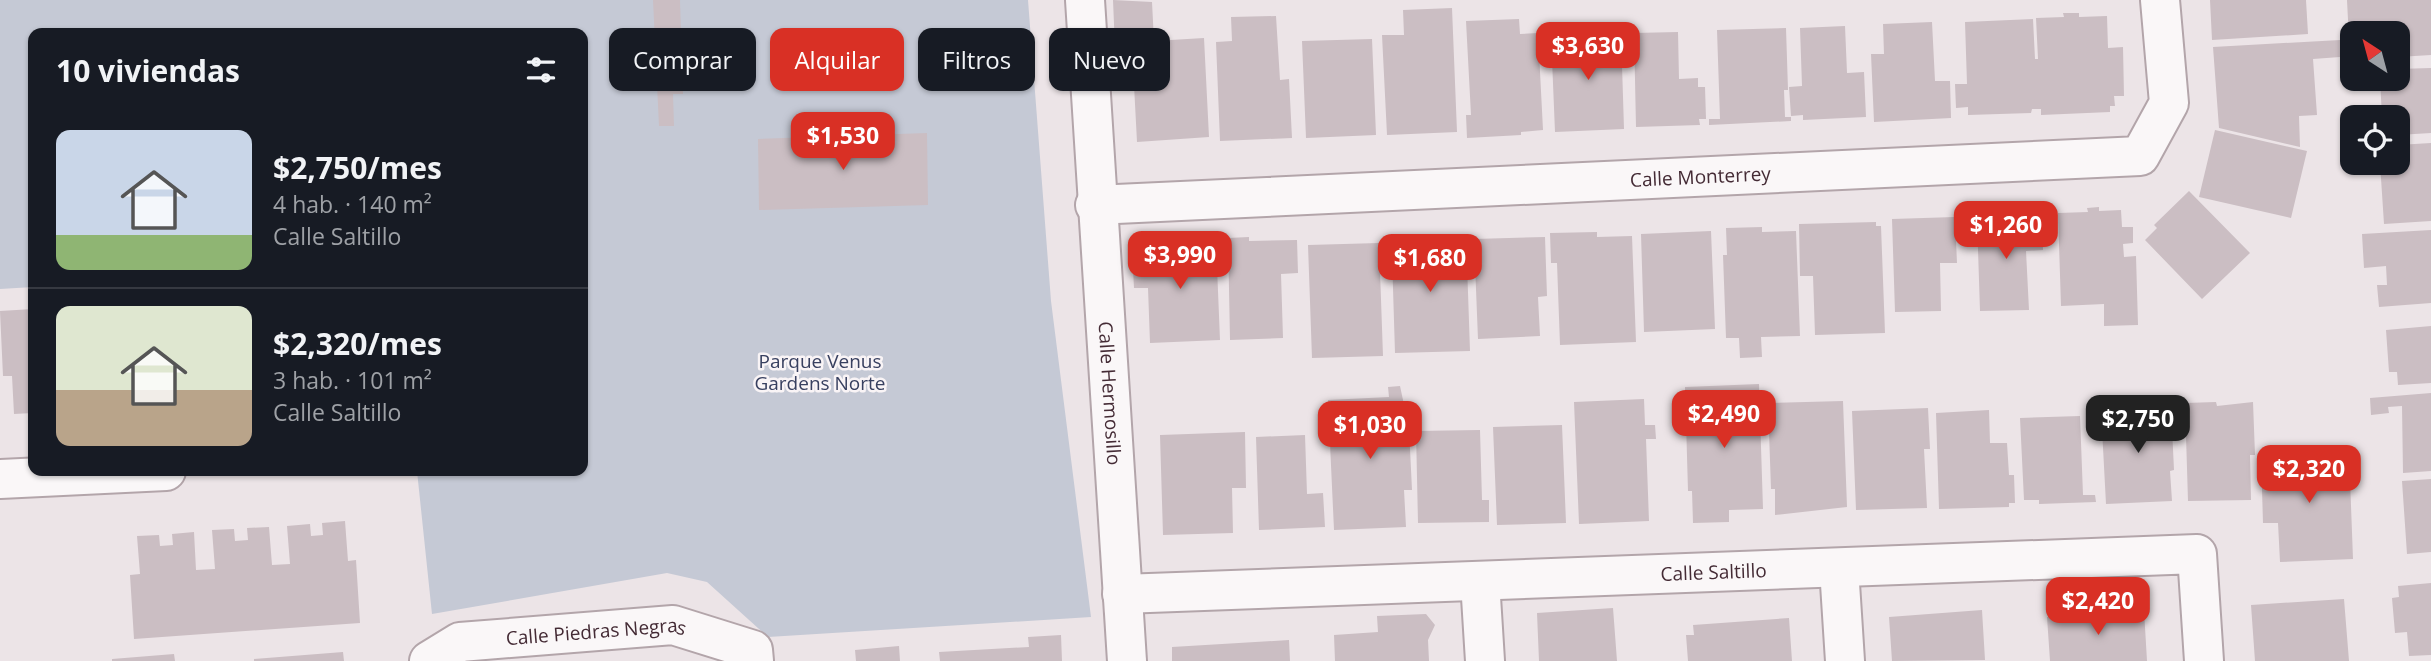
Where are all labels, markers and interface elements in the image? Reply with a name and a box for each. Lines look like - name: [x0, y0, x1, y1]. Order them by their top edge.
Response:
- north arrow: [2340, 21, 2410, 91]
- map controls: [2340, 21, 2410, 175]
- pin: $3,630: [1531, 22, 1645, 82]
- chip: Comprar: [609, 28, 756, 91]
- chip: Alquilar: [770, 28, 904, 91]
- chip: Filtros: [918, 28, 1035, 91]
- chip: Nuevo: [1049, 28, 1170, 91]
- text: $3,630: [1552, 29, 1624, 61]
- text: 10 viviendas: [56, 50, 240, 91]
- icon: filters: [522, 51, 560, 89]
- button: locate: [2340, 105, 2410, 175]
- pin: $1,530: [786, 113, 900, 172]
- text: $1,530: [807, 119, 879, 151]
- text: $2,750/mes: [273, 147, 442, 188]
- icon: home: [112, 158, 196, 242]
- street label: Calle Monterrey: [1629, 160, 1772, 193]
- text: 4 hab. · 140 m²: [273, 188, 432, 220]
- pin: $1,260: [1949, 202, 2063, 261]
- text: $1,260: [1970, 208, 2042, 240]
- text: Calle Saltillo: [273, 220, 401, 252]
- pin: $3,990: [1123, 232, 1237, 291]
- pin: $1,680: [1373, 234, 1487, 294]
- text: $3,990: [1144, 238, 1216, 270]
- text: $1,680: [1394, 241, 1466, 273]
- street label: Calle Hermosillo: [1092, 320, 1128, 466]
- text: $2,320/mes: [273, 323, 442, 364]
- icon: home: [112, 334, 196, 418]
- park label: Parque Venus Gardens Norte: [754, 348, 886, 396]
- text: 3 hab. · 101 m²: [273, 364, 432, 396]
- pin: $2,490: [1667, 391, 1781, 450]
- text: Calle Saltillo: [273, 396, 401, 428]
- pin: $2,750: [2081, 396, 2195, 455]
- text: $2,490: [1688, 397, 1760, 429]
- pin: $1,030: [1313, 402, 1427, 461]
- text: $2,750: [2102, 402, 2174, 434]
- text: $1,030: [1334, 408, 1406, 440]
- pin: $2,320: [2252, 446, 2366, 505]
- text: $2,320: [2273, 452, 2345, 484]
- street label: Calle Saltillo: [1660, 557, 1767, 587]
- pin: $2,420: [2041, 578, 2155, 637]
- text: $2,420: [2062, 584, 2134, 616]
- street label: Calle Piedras Negras: [505, 612, 690, 651]

